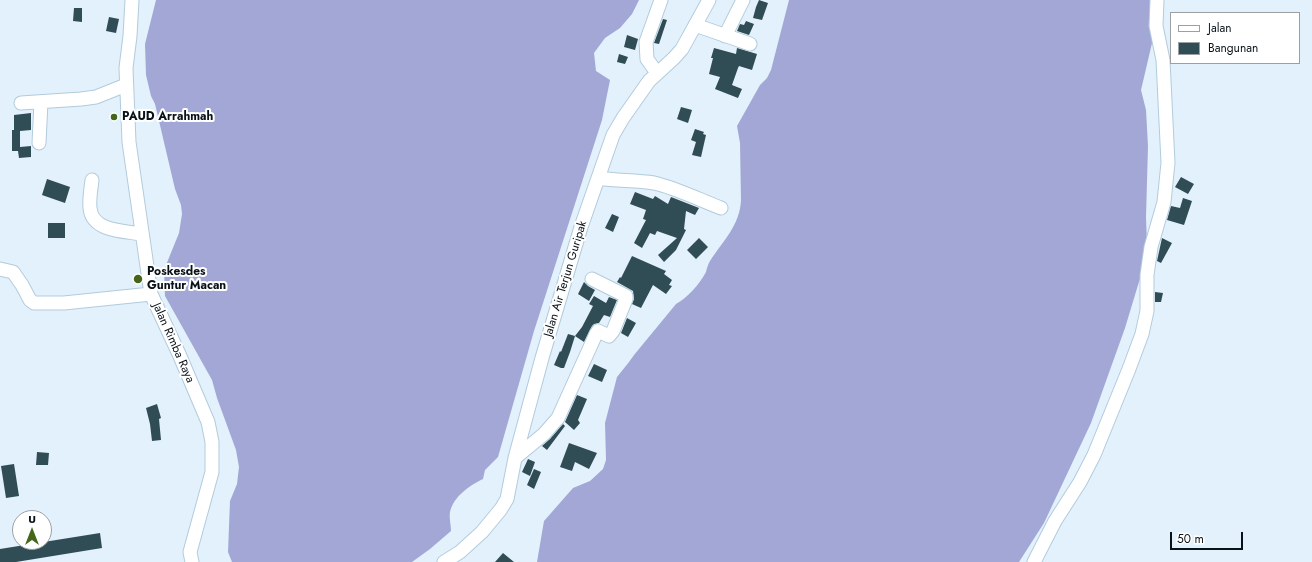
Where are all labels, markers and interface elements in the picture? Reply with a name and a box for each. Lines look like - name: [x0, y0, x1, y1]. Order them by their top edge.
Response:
- legend: [1170, 12, 1300, 64]
- text: Jalan: [1208, 19, 1231, 37]
- text: Bangunan: [1208, 39, 1258, 57]
- place label: PAUD Arrahmah: [122, 110, 213, 124]
- marker: PAUD Arrahmah: [109, 112, 119, 122]
- street label: Jalan Air Terjun Guripak: [542, 219, 590, 339]
- place label: Poskesdes Guntur Macan: [147, 265, 226, 293]
- marker: Poskesdes Guntur Macan: [132, 273, 144, 285]
- street label: Jalan Rimba Raya: [149, 301, 197, 385]
- north arrow: [12, 510, 52, 550]
- text: U: [28, 511, 36, 527]
- scale bar: [1172, 524, 1245, 550]
- text: 50 m: [1177, 530, 1204, 548]

